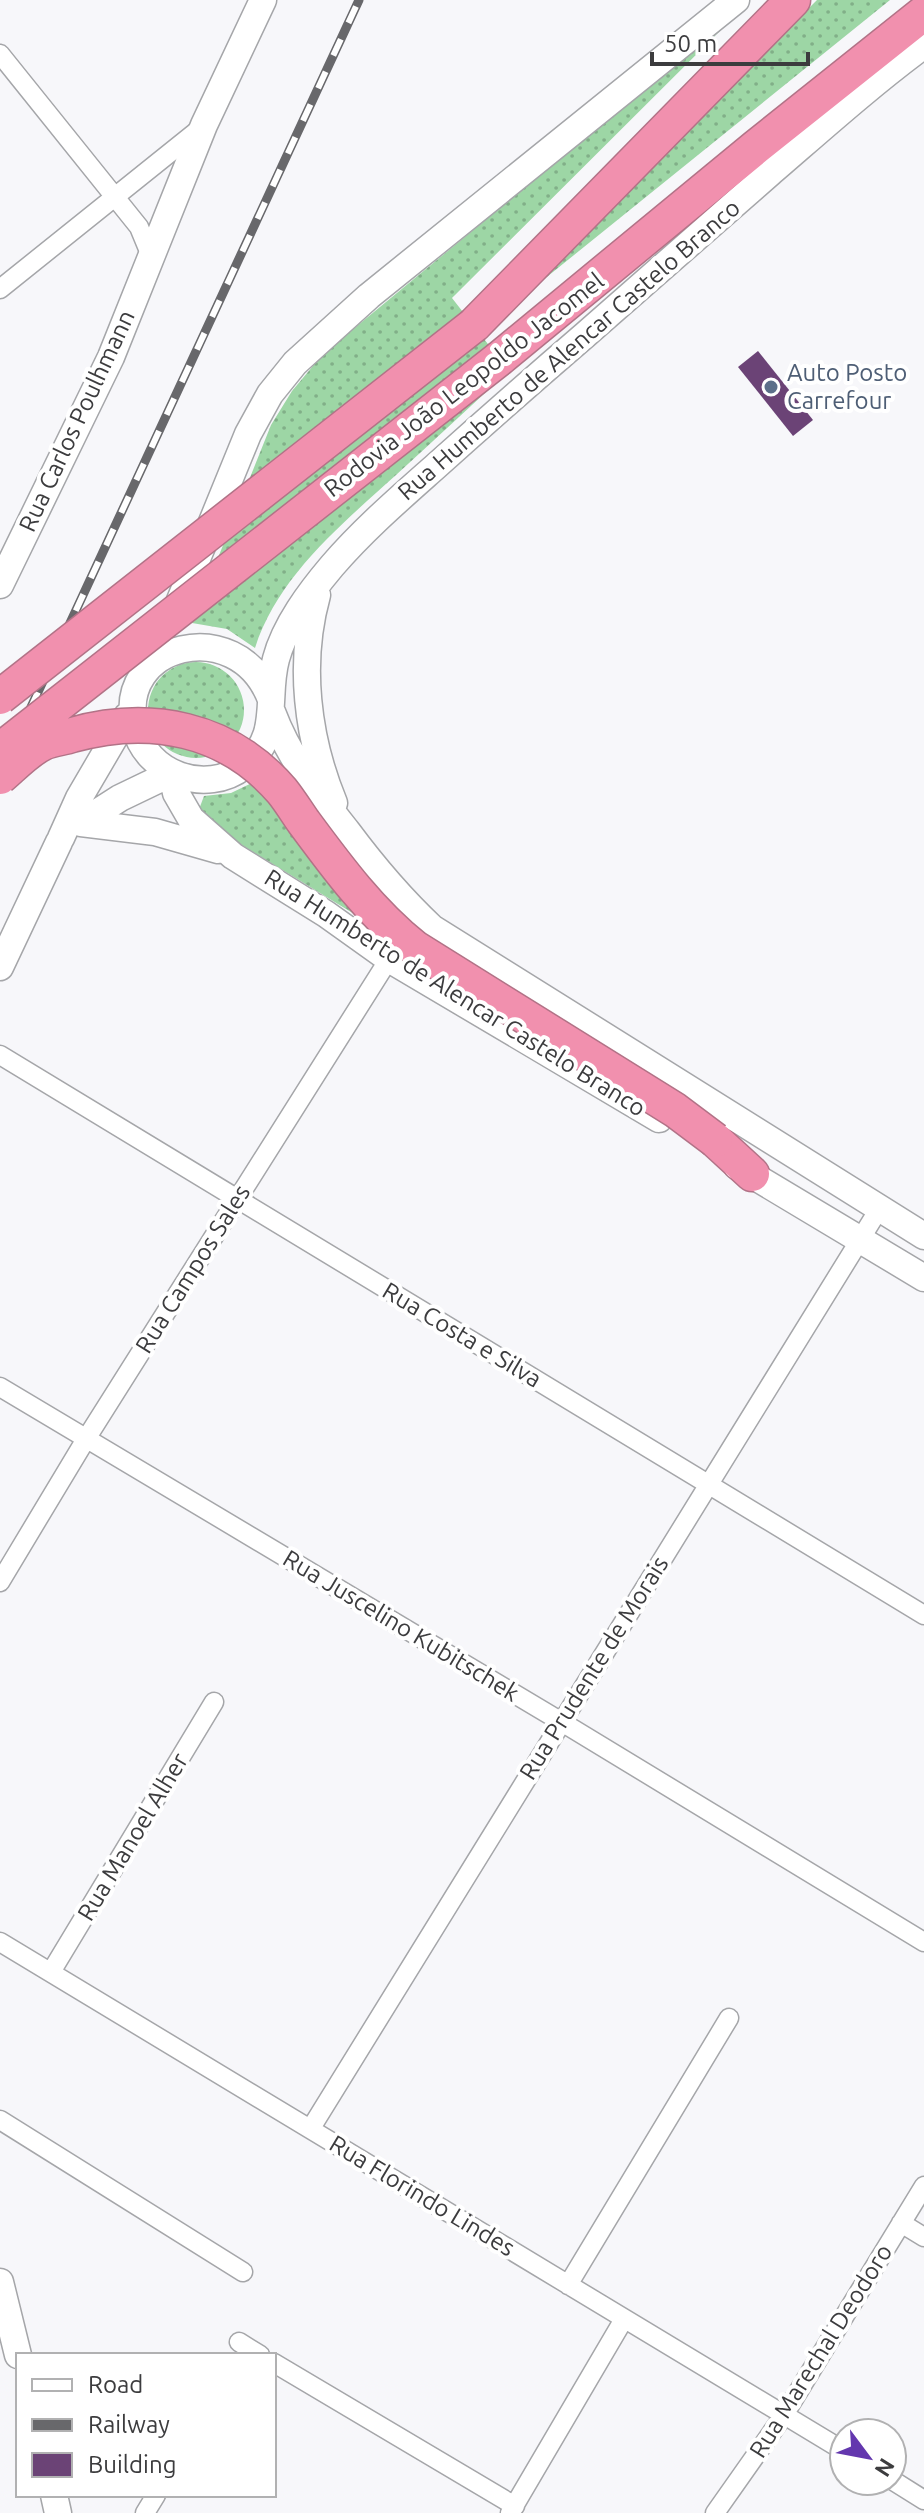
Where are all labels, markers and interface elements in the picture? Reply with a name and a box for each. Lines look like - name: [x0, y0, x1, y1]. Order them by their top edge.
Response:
- scale bar: [652, 16, 808, 66]
- text: 50 m: [664, 30, 717, 57]
- street label: Rua Humberto de Alencar Castelo Branco: [392, 194, 745, 505]
- street label: Rodovia João Leopoldo Jacomel: [319, 267, 609, 502]
- street label: Rua Carlos Poulhmann: [13, 306, 140, 536]
- place label: Auto Posto Carrefour: [787, 359, 907, 414]
- marker: Auto Posto Carrefour: [762, 378, 780, 396]
- street label: Rua Humberto de Alencar Castelo Branco: [260, 863, 651, 1122]
- street label: Rua Campos Sales: [130, 1180, 255, 1358]
- street label: Rua Costa e Silva: [378, 1277, 546, 1393]
- street label: Rua Juscelino Kubitschek: [278, 1544, 524, 1707]
- street label: Rua Prudente de Morais: [514, 1551, 673, 1784]
- street label: Rua Manoel Alher: [72, 1748, 193, 1925]
- street label: Rua Florindo Lindes: [325, 2130, 520, 2262]
- street label: Rua Marechal Deodoro: [744, 2239, 897, 2462]
- legend: [16, 2353, 276, 2497]
- text: Road: [88, 2371, 143, 2398]
- text: Railway: [88, 2411, 170, 2438]
- north arrow: [828, 2417, 908, 2497]
- text: Building: [88, 2451, 176, 2478]
- text: N: [870, 2454, 900, 2481]

